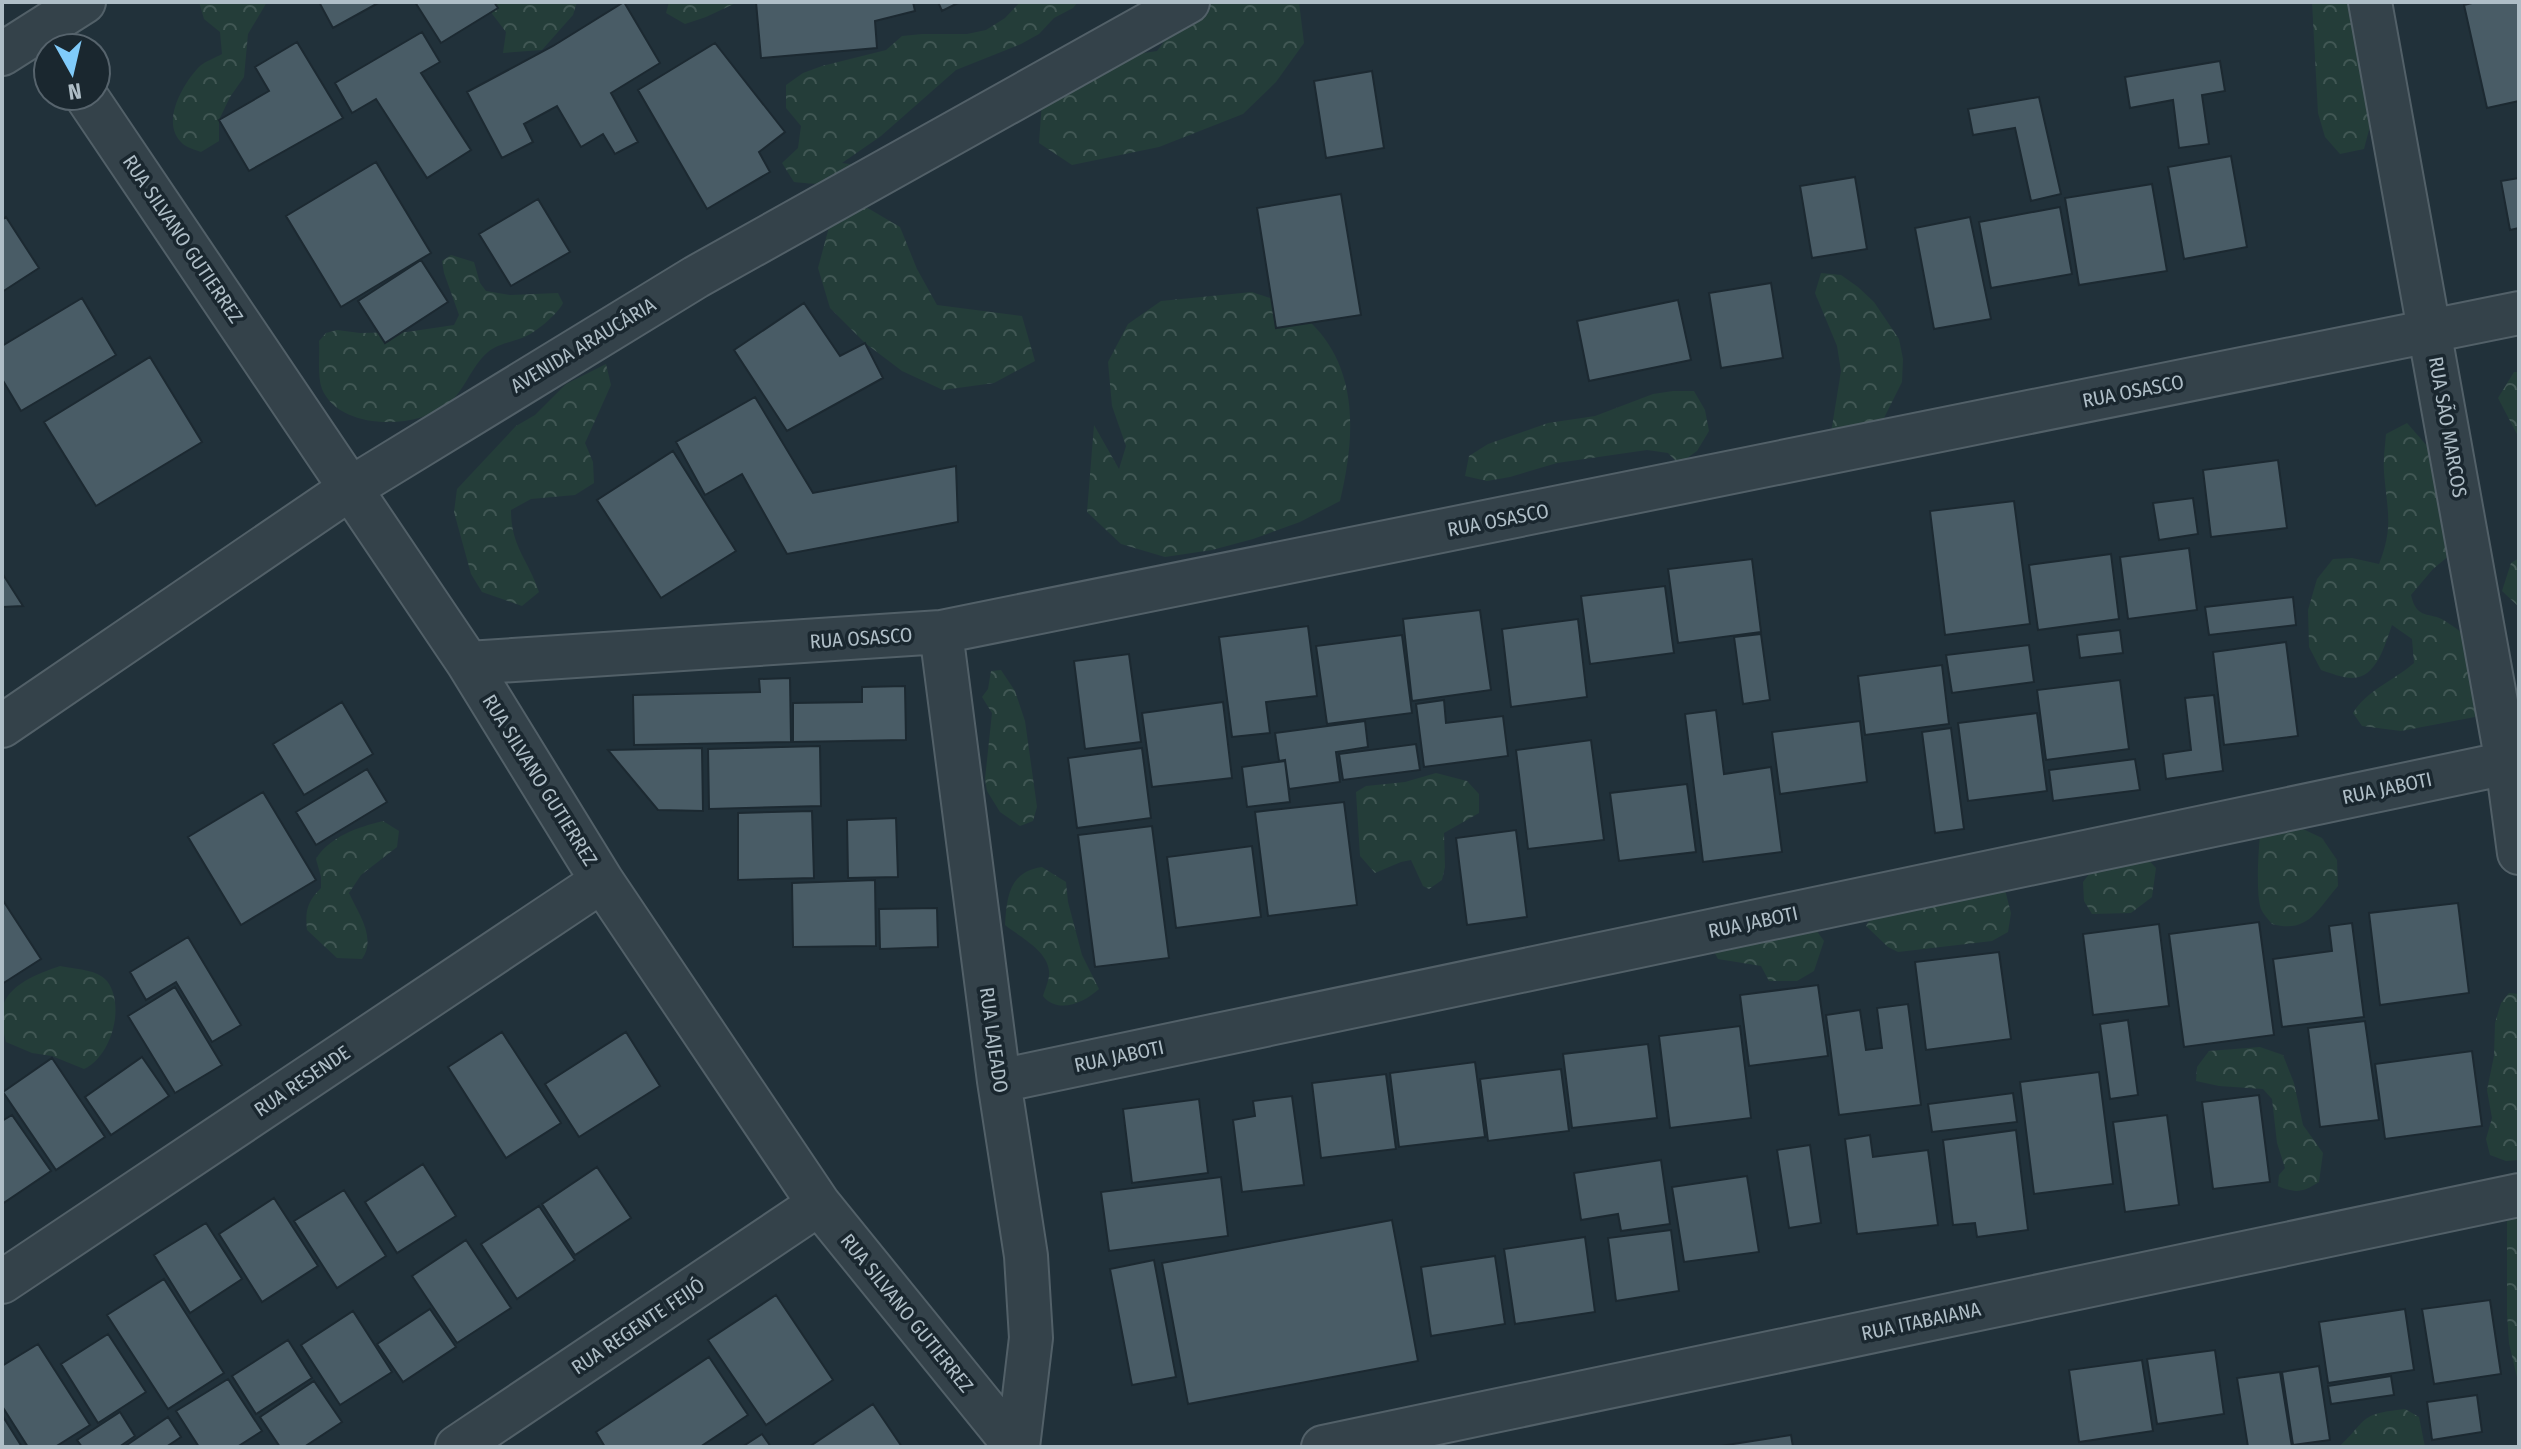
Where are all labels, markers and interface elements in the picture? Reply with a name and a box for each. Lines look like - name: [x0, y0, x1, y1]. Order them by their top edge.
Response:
- north arrow: [32, 32, 112, 112]
- text: N: [66, 77, 83, 106]
- street label: RUA SILVANO GUTIERREZ: [118, 150, 248, 328]
- street label: AVENIDA ARAUCÁRIA: [506, 292, 660, 398]
- street label: RUA SÃO MARCOS: [2424, 355, 2472, 499]
- street label: RUA OSASCO: [2080, 369, 2186, 413]
- street label: RUA OSASCO: [1445, 498, 1551, 542]
- street label: RUA OSASCO: [809, 622, 913, 654]
- street label: RUA SILVANO GUTIERREZ: [477, 690, 603, 870]
- street label: RUA JABOTI: [2340, 767, 2434, 809]
- street label: RUA JABOTI: [1706, 901, 1800, 943]
- street label: RUA LAJEADO: [975, 986, 1013, 1094]
- street label: RUA JABOTI: [1072, 1035, 1166, 1077]
- street label: RUA RESENDE: [250, 1040, 354, 1122]
- street label: RUA SILVANO GUTIERREZ: [836, 1229, 978, 1397]
- street label: RUA REGENTE FEIJÓ: [567, 1273, 709, 1379]
- street label: RUA ITABAIANA: [1859, 1297, 1983, 1345]

